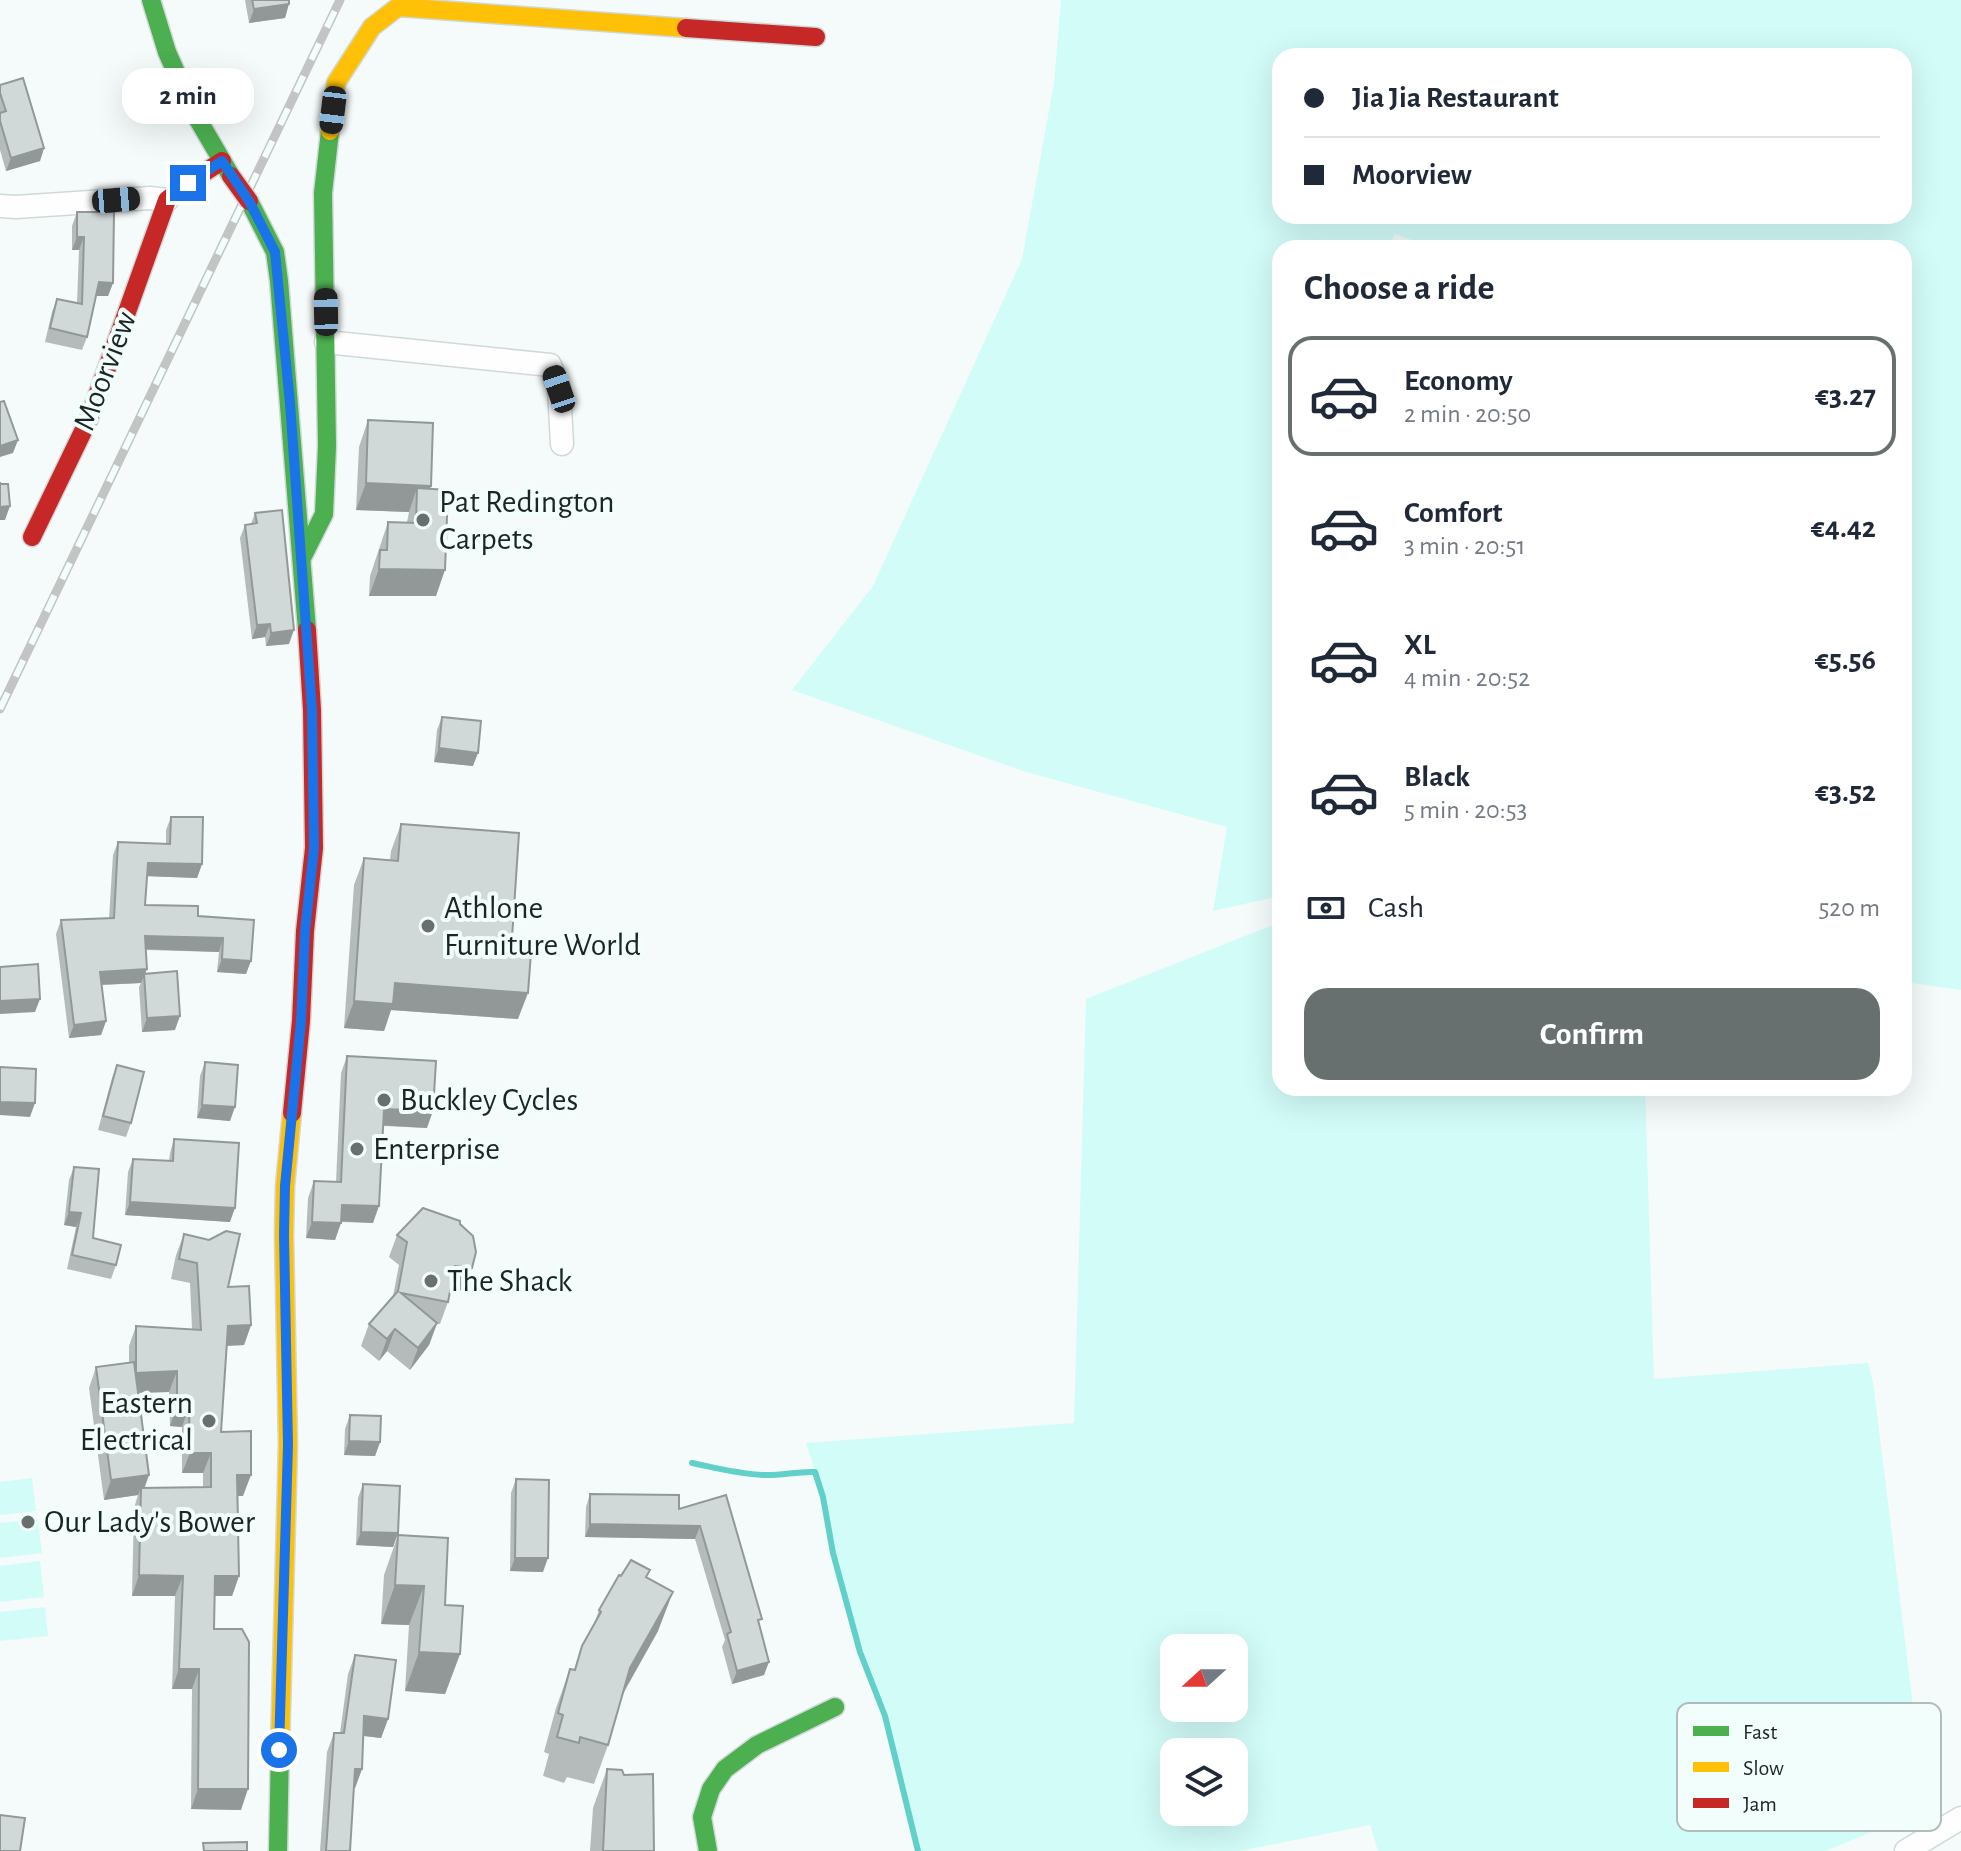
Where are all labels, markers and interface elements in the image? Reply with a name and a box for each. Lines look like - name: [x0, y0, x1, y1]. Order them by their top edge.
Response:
- callout: 2 min: [122, 67, 254, 123]
- text: 2 min: [159, 83, 217, 109]
- text: Jia Jia Restaurant: [1352, 83, 1559, 113]
- car: [318, 85, 348, 135]
- text: Moorview: [1352, 160, 1472, 190]
- route end: [170, 165, 206, 201]
- car: [91, 186, 141, 214]
- text: Choose a ride: [1304, 270, 1494, 306]
- car: [314, 288, 338, 336]
- street label: Moorview: [68, 307, 142, 435]
- icon: car: [1308, 360, 1380, 432]
- car: [540, 362, 578, 416]
- text: Economy: [1404, 366, 1513, 396]
- text: €3.27: [1815, 381, 1876, 411]
- text: 2 min · 20:50: [1404, 401, 1531, 427]
- place label: Pat Redington Carpets: [439, 486, 615, 555]
- icon: car: [1308, 492, 1380, 564]
- text: Comfort: [1404, 498, 1503, 528]
- marker: Pat Redington Carpets: [414, 511, 432, 529]
- text: €4.42: [1811, 513, 1876, 543]
- text: 3 min · 20:51: [1404, 533, 1525, 559]
- icon: car: [1308, 624, 1380, 696]
- text: XL: [1404, 630, 1436, 660]
- text: €5.56: [1815, 645, 1876, 675]
- text: 4 min · 20:52: [1404, 665, 1530, 691]
- icon: car: [1308, 756, 1380, 828]
- text: Black: [1404, 762, 1470, 792]
- text: €3.52: [1815, 777, 1876, 807]
- text: 5 min · 20:53: [1404, 797, 1527, 823]
- icon: cash: [1304, 886, 1348, 930]
- place label: Athlone Furniture World: [444, 892, 641, 961]
- text: Cash: [1368, 893, 1424, 923]
- text: 520 m: [1818, 895, 1880, 921]
- marker: Athlone Furniture World: [419, 917, 437, 935]
- button: Confirm: [1304, 988, 1880, 1080]
- place label: Buckley Cycles: [400, 1084, 578, 1116]
- marker: Buckley Cycles: [375, 1091, 393, 1109]
- place label: Enterprise: [373, 1133, 500, 1165]
- marker: Enterprise: [348, 1140, 366, 1158]
- place label: The Shack: [447, 1265, 573, 1297]
- marker: The Shack: [422, 1272, 440, 1290]
- place label: Eastern Electrical: [80, 1387, 193, 1456]
- marker: Eastern Electrical: [200, 1412, 218, 1430]
- place label: Our Lady's Bower: [44, 1506, 256, 1538]
- marker: Our Lady's Bower: [19, 1513, 37, 1531]
- north arrow: [1160, 1634, 1248, 1722]
- map controls: [1160, 1634, 1248, 1826]
- legend: [1677, 1703, 1941, 1831]
- text: Fast: [1743, 1721, 1777, 1743]
- route start: [261, 1732, 297, 1768]
- button: layers: [1160, 1738, 1248, 1826]
- text: Slow: [1743, 1757, 1784, 1779]
- text: Jam: [1743, 1793, 1777, 1815]

